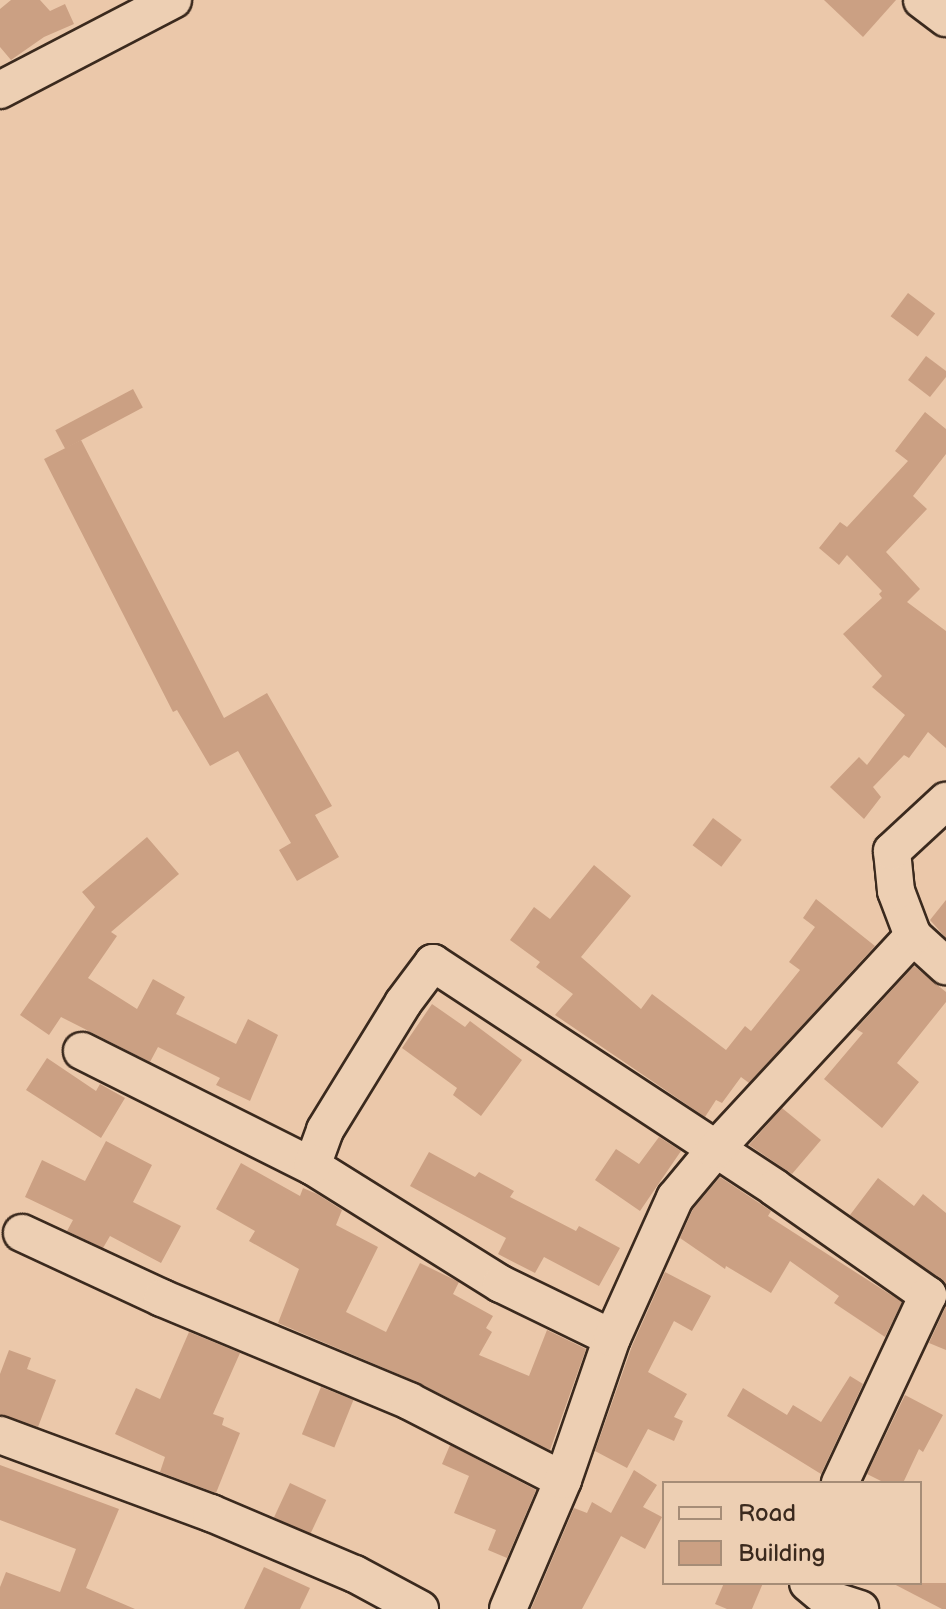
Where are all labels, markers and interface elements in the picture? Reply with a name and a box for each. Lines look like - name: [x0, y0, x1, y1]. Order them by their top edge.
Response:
- legend: [662, 1481, 922, 1585]
- text: Road: [738, 1499, 796, 1528]
- text: Building: [738, 1539, 825, 1568]

